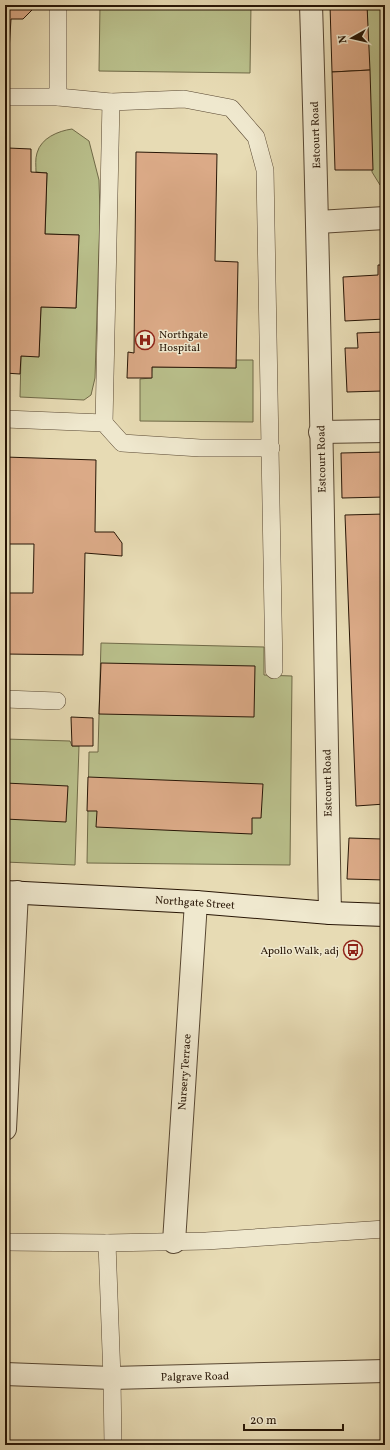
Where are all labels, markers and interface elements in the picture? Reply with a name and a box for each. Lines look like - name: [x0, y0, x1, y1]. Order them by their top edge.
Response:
- north arrow: [332, 18, 372, 58]
- text: N: [336, 34, 352, 44]
- street label: Estcourt Road: [308, 101, 325, 169]
- place label: Northgate Hospital: [159, 328, 208, 356]
- hospital icon: Northgate Hospital: [134, 329, 156, 351]
- street label: Estcourt Road: [314, 425, 331, 493]
- street label: Estcourt Road: [320, 749, 337, 817]
- street label: Northgate Street: [154, 893, 235, 914]
- bus stop icon: Apollo Walk, adj: [342, 939, 364, 961]
- place label: Apollo Walk, adj: [260, 944, 339, 959]
- street label: Nursery Terrace: [175, 1033, 196, 1111]
- street label: Palgrave Road: [161, 1369, 229, 1386]
- scale bar: [244, 1406, 343, 1432]
- text: 20 m: [250, 1413, 277, 1429]

